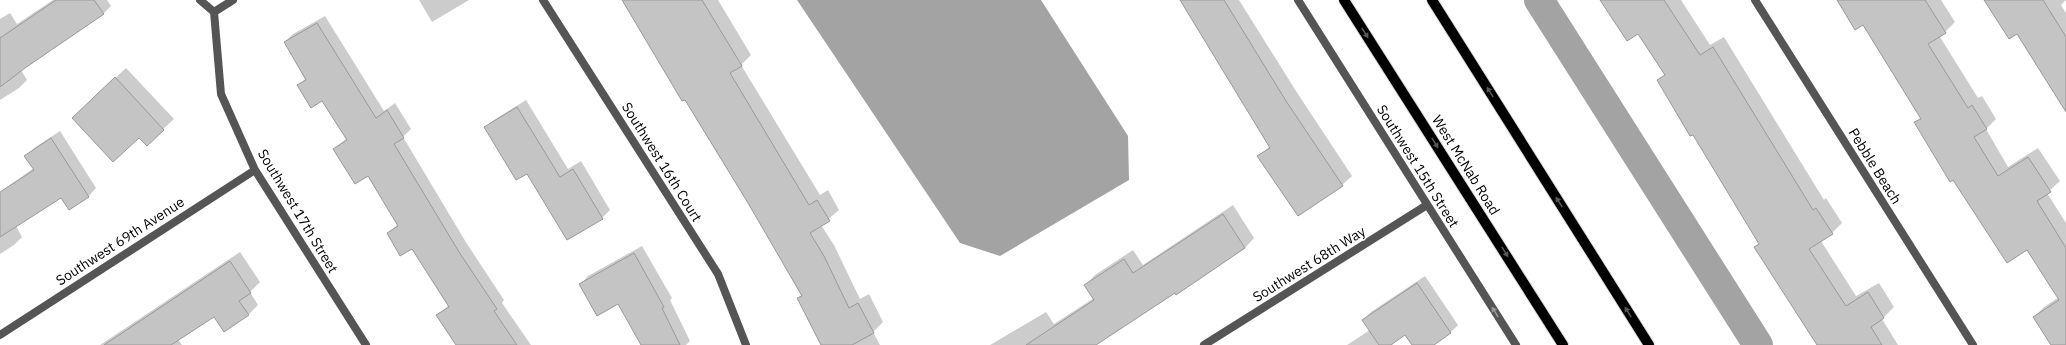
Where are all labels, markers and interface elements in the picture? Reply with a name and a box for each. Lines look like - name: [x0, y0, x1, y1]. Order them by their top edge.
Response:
- one-way arrow: [1362, 27, 1369, 39]
- one-way arrow: [1486, 87, 1494, 97]
- street label: Southwest 16th Court: [618, 99, 706, 225]
- street label: Southwest 15th Street: [1373, 101, 1463, 231]
- street label: West McNab Road: [1428, 112, 1504, 218]
- street label: Pebble Beach: [1845, 125, 1905, 207]
- one-way arrow: [1431, 138, 1439, 148]
- street label: Southwest 17th Street: [254, 146, 342, 276]
- street label: Southwest 69th Avenue: [52, 193, 188, 289]
- one-way arrow: [1556, 196, 1563, 208]
- street label: Southwest 68th Way: [1249, 222, 1369, 306]
- one-way arrow: [1501, 247, 1508, 258]
- one-way arrow: [1492, 306, 1499, 318]
- one-way arrow: [1625, 306, 1632, 318]

